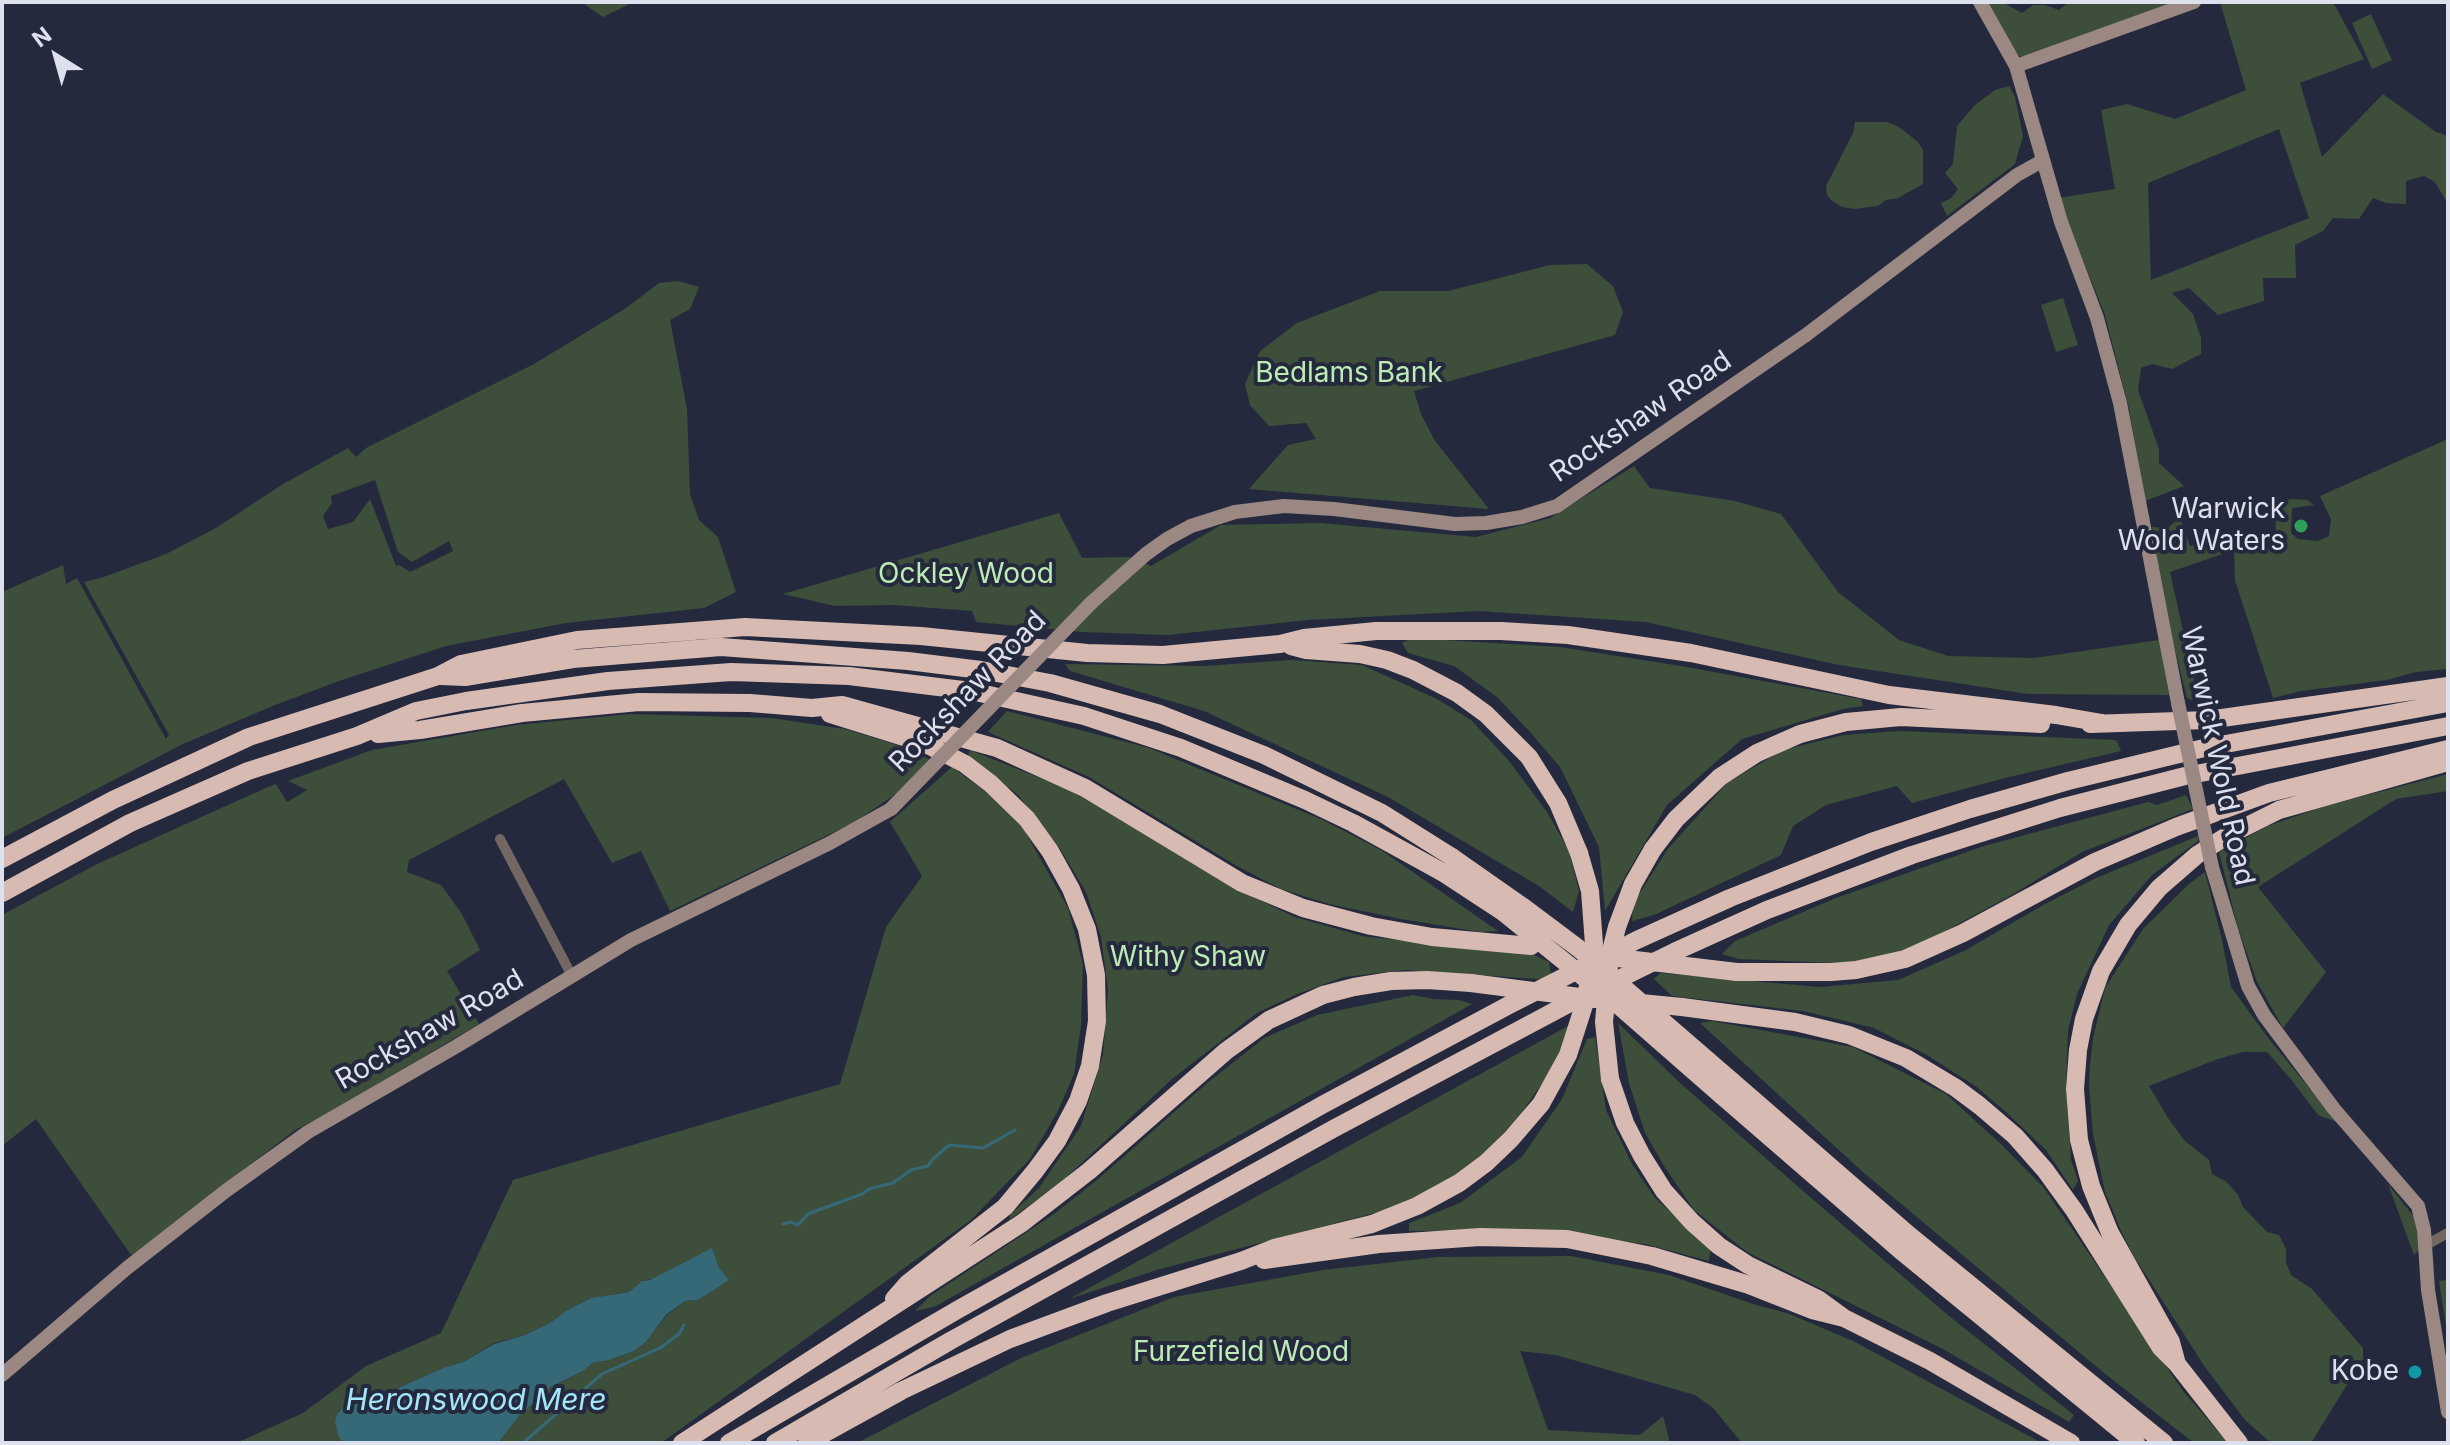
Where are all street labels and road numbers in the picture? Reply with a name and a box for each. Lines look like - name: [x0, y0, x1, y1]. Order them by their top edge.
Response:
- street label: Rockshaw Road: [1544, 344, 1738, 490]
- street label: Rockshaw Road: [883, 604, 1053, 780]
- street label: Warwick Wold Road: [2173, 623, 2261, 889]
- street label: Rockshaw Road: [330, 963, 530, 1097]

